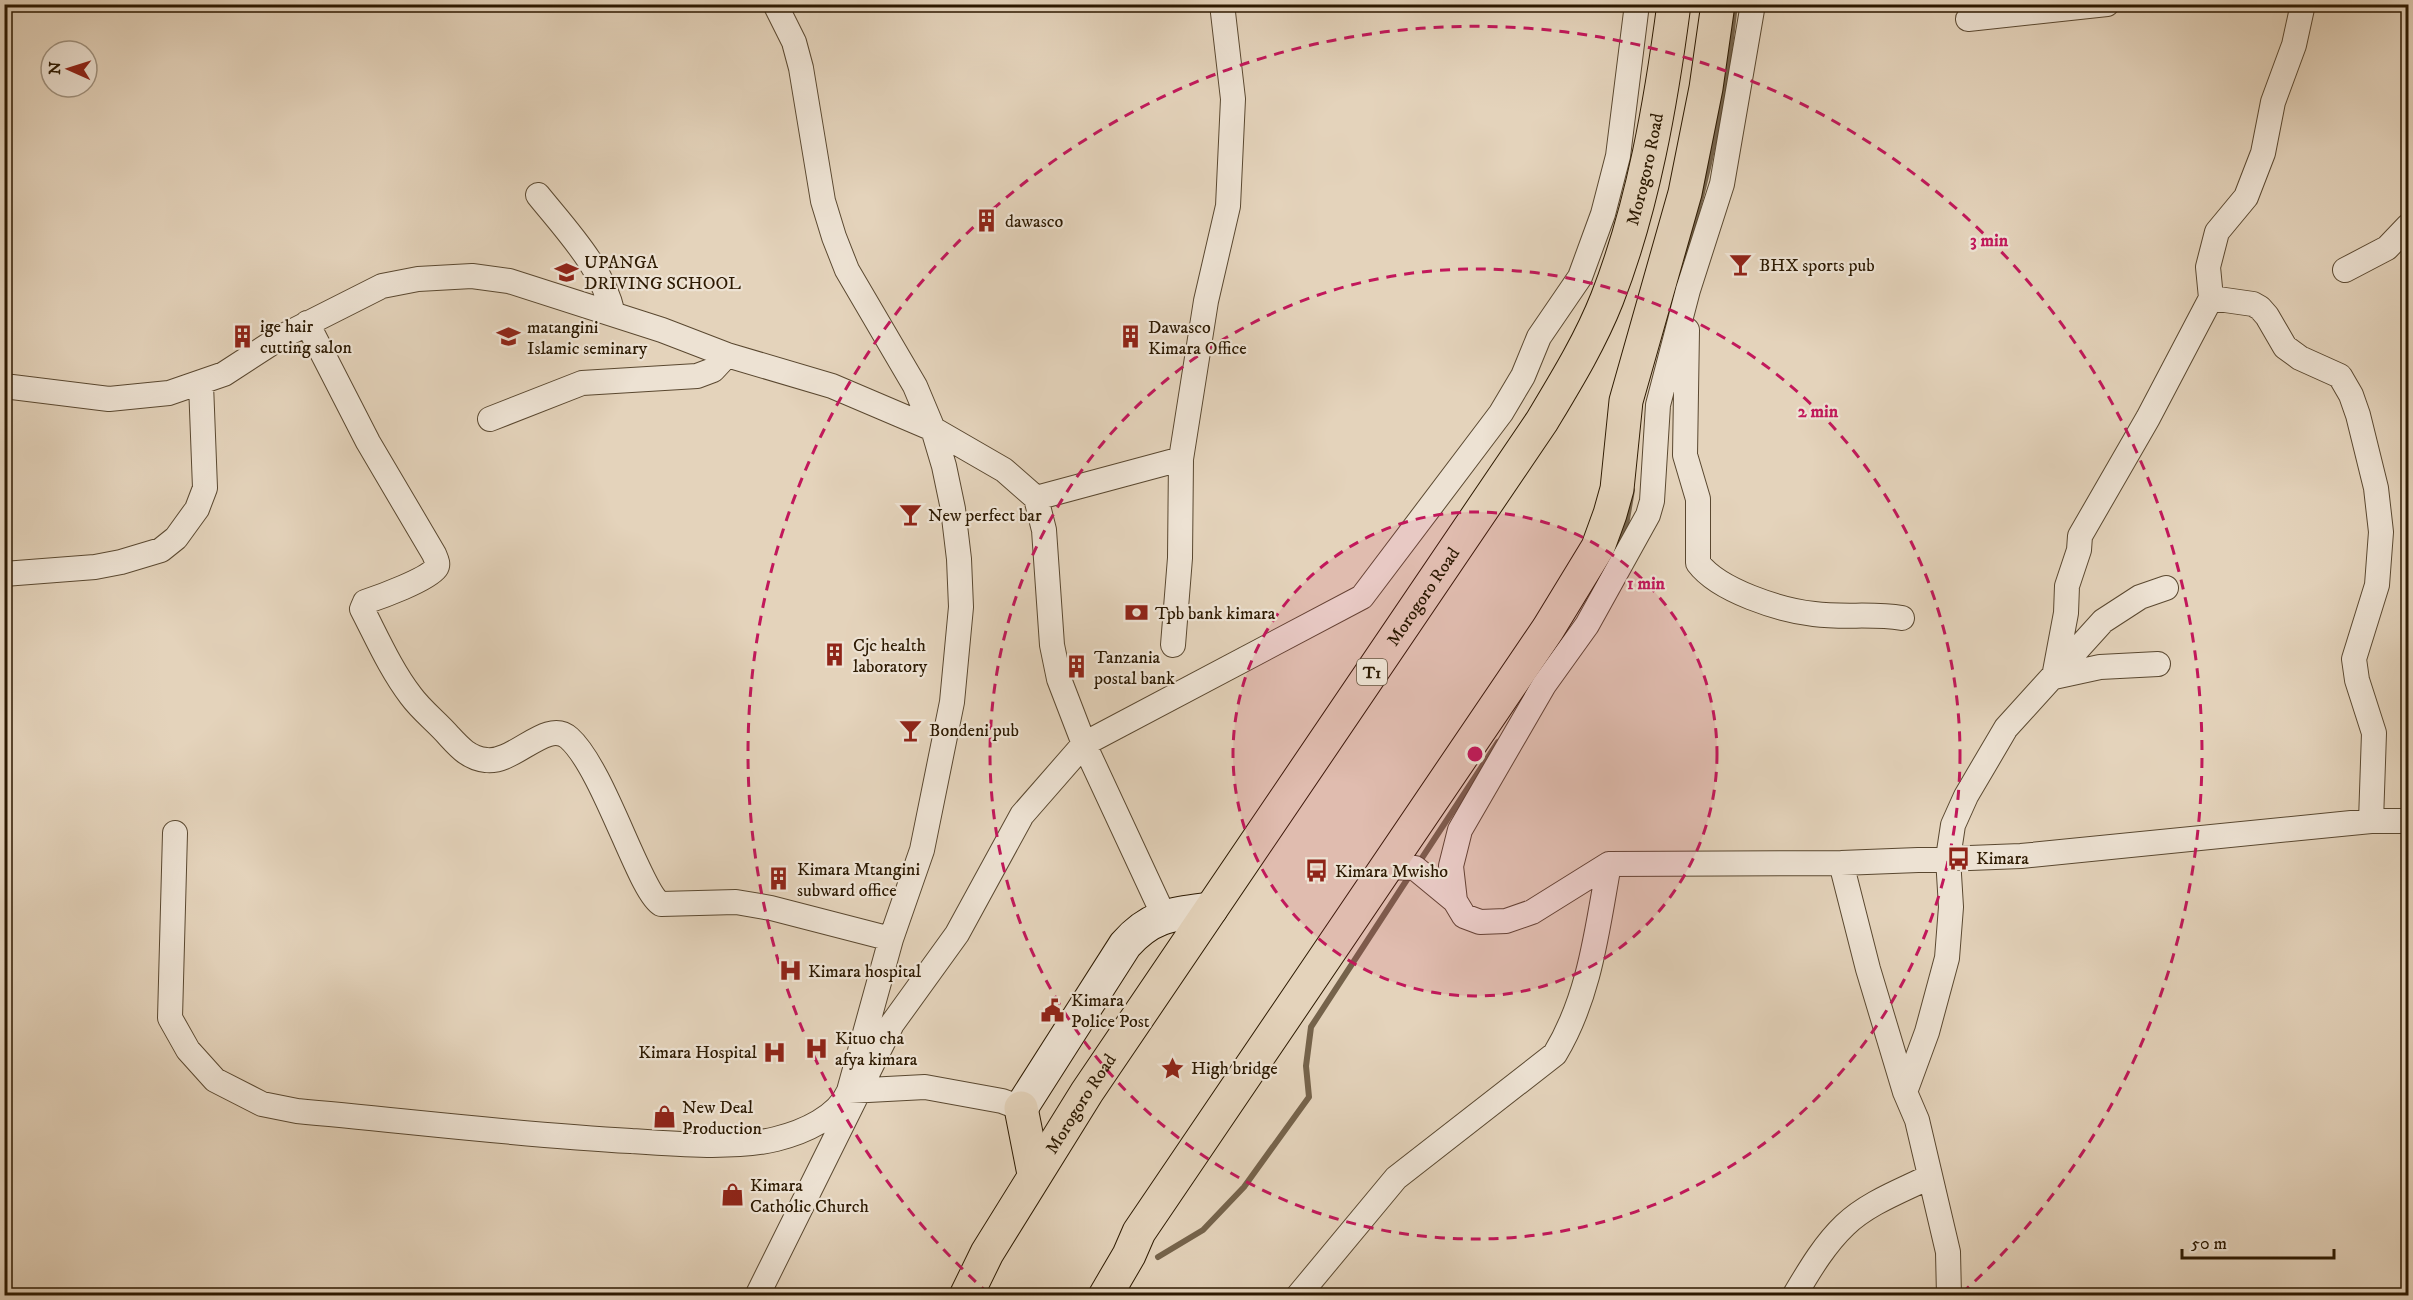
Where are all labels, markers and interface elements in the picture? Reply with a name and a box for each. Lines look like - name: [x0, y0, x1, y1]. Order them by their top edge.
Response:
- north arrow: [39, 39, 99, 99]
- text: N: [45, 61, 65, 75]
- street label: Morogoro Road: [1622, 111, 1669, 228]
- building icon: dawasco: [974, 208, 1000, 234]
- place label: dawasco: [1005, 211, 1063, 233]
- text: 3 min: [1970, 230, 2009, 252]
- place label: UPANGA DRIVING SCHOOL: [584, 252, 741, 295]
- bar icon: BHX sports pub: [1728, 252, 1754, 278]
- place label: BHX sports pub: [1759, 255, 1875, 277]
- school or university icon: UPANGA DRIVING SCHOOL: [553, 259, 579, 285]
- place label: ige hair cutting salon: [260, 316, 352, 359]
- place label: matangini Islamic seminary: [527, 317, 648, 360]
- place label: Dawasco Kimara Office: [1148, 317, 1247, 360]
- building icon: ige hair cutting salon: [229, 323, 255, 349]
- school or university icon: matangini Islamic seminary: [496, 324, 522, 350]
- building icon: Dawasco Kimara Office: [1117, 324, 1143, 350]
- text: 2 min: [1798, 401, 1839, 423]
- bar icon: New perfect bar: [897, 502, 923, 528]
- place label: New perfect bar: [928, 505, 1042, 527]
- street label: Morogoro Road: [1383, 544, 1465, 651]
- text: 1 min: [1627, 573, 1666, 595]
- bank icon: Tpb bank kimara: [1124, 600, 1150, 626]
- place label: Tpb bank kimara: [1155, 603, 1276, 625]
- place label: Cjc health laboratory: [853, 635, 928, 678]
- building icon: Cjc health laboratory: [822, 642, 848, 668]
- place label: Tanzania postal bank: [1093, 647, 1175, 690]
- building icon: Tanzania postal bank: [1063, 654, 1089, 680]
- road number: T1: [1357, 659, 1387, 685]
- bar icon: Bondeni pub: [898, 717, 924, 743]
- place label: Bondeni pub: [929, 720, 1019, 742]
- centre of rings: [1465, 744, 1485, 764]
- bus stop icon: Kimara: [1945, 845, 1971, 871]
- place label: Kimara: [1976, 848, 2029, 870]
- bus stop icon: Kimara Mwisho: [1304, 858, 1330, 884]
- place label: Kimara Mtangini subward office: [797, 859, 920, 902]
- place label: Kimara Mwisho: [1335, 861, 1448, 883]
- building icon: Kimara Mtangini subward office: [766, 866, 792, 892]
- hospital icon: Kimara hospital: [777, 958, 803, 984]
- place label: Kimara hospital: [808, 961, 922, 983]
- place label: Kimara Police Post: [1071, 990, 1150, 1033]
- public building icon: Kimara Police Post: [1040, 997, 1066, 1023]
- place label: Kituo cha afya kimara: [835, 1028, 918, 1071]
- hospital icon: Kituo cha afya kimara: [804, 1035, 830, 1061]
- hospital icon: Kimara Hospital: [762, 1039, 788, 1065]
- place label: Kimara Hospital: [638, 1042, 758, 1064]
- street label: Morogoro Road: [1041, 1050, 1122, 1158]
- place icon: High bridge: [1160, 1055, 1186, 1081]
- place label: High bridge: [1191, 1058, 1278, 1080]
- place label: New Deal Production: [682, 1097, 762, 1140]
- shop icon: New Deal Production: [651, 1104, 677, 1130]
- place label: Kimara Catholic Church: [750, 1175, 869, 1218]
- shop icon: Kimara Catholic Church: [719, 1182, 745, 1208]
- scale bar: [2182, 1222, 2334, 1260]
- text: 50 m: [2191, 1233, 2227, 1255]

